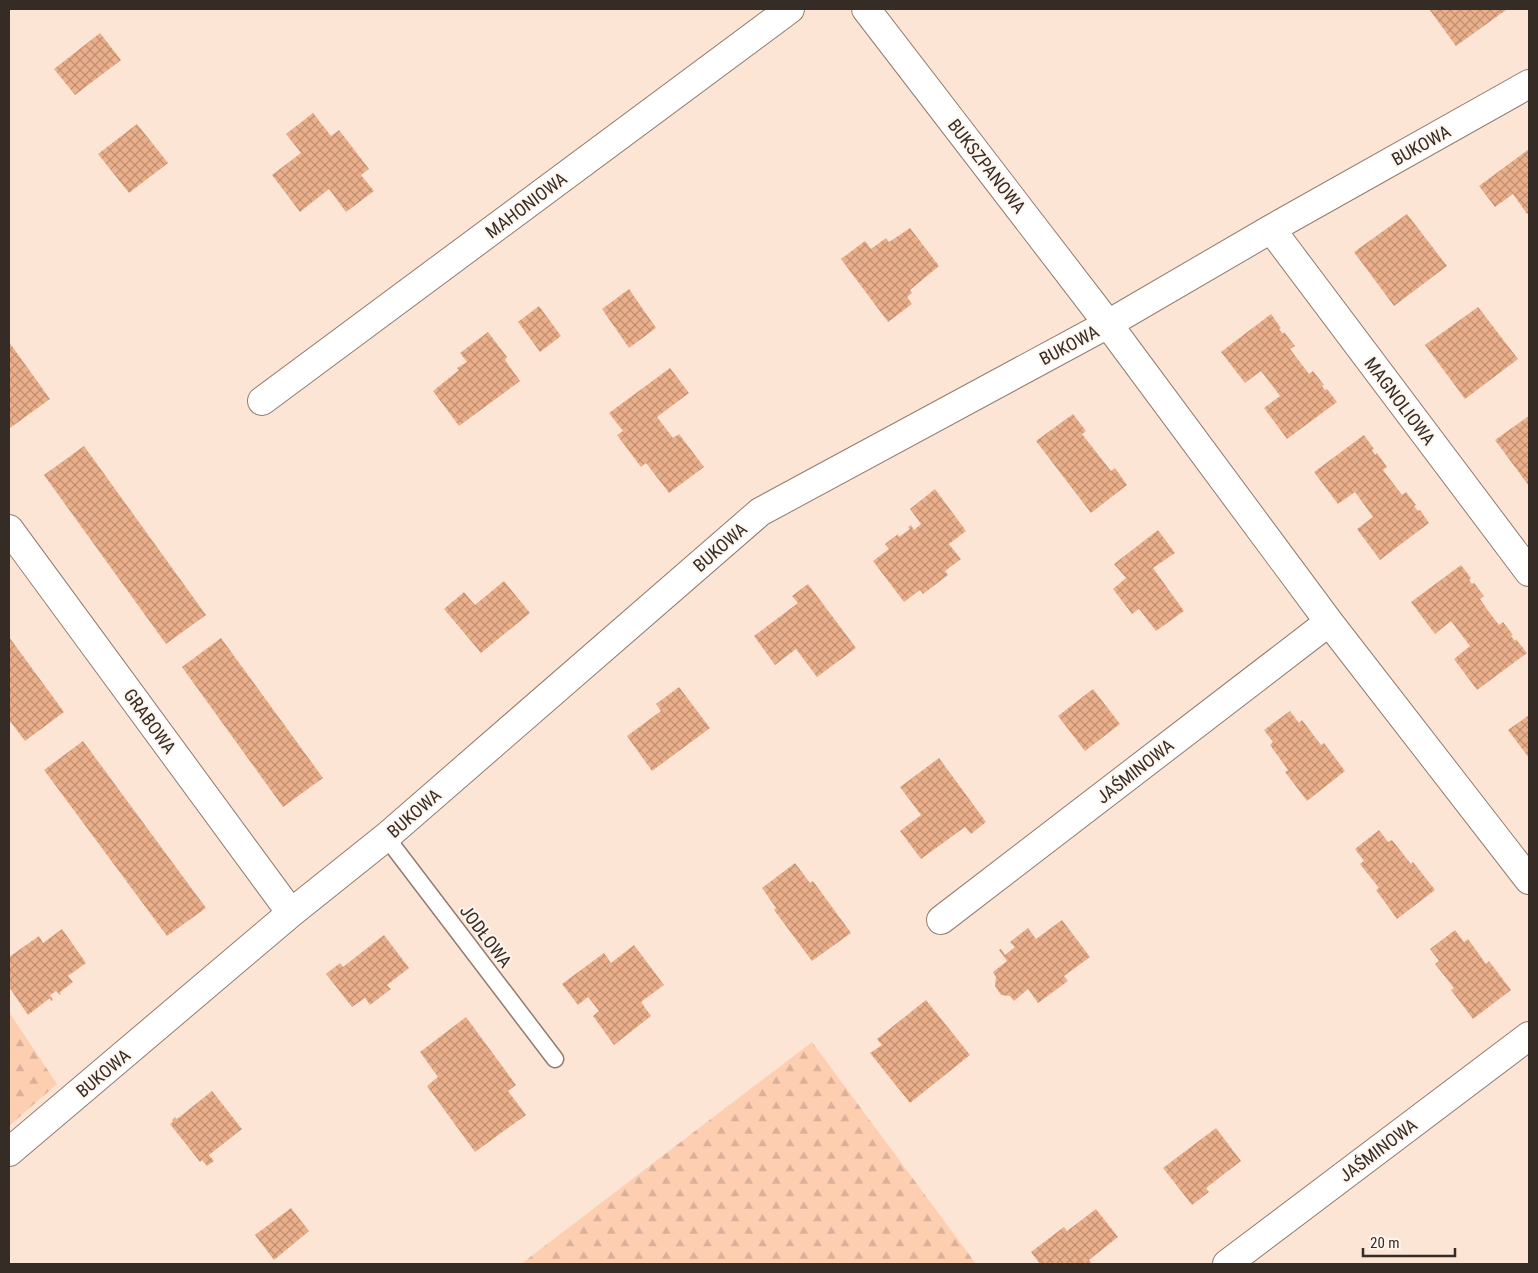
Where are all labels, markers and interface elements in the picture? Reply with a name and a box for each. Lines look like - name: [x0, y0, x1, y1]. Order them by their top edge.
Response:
- street label: BUKSZPANOWA: [944, 115, 1031, 218]
- street label: BUKOWA: [1388, 120, 1455, 170]
- street label: MAHONIOWA: [481, 167, 571, 242]
- street label: BUKOWA: [1036, 320, 1103, 369]
- street label: MAGNOLIOWA: [1360, 353, 1440, 449]
- street label: BUKOWA: [689, 518, 752, 576]
- street label: GRABOWA: [119, 685, 181, 758]
- street label: JAŚMINOWA: [1092, 734, 1178, 808]
- street label: BUKOWA: [383, 784, 446, 842]
- street label: JODŁOWA: [456, 901, 517, 972]
- street label: BUKOWA: [72, 1044, 135, 1102]
- street label: JAŚMINOWA: [1335, 1114, 1422, 1186]
- scale bar: [1363, 1226, 1456, 1258]
- text: 20 m: [1370, 1234, 1400, 1252]

